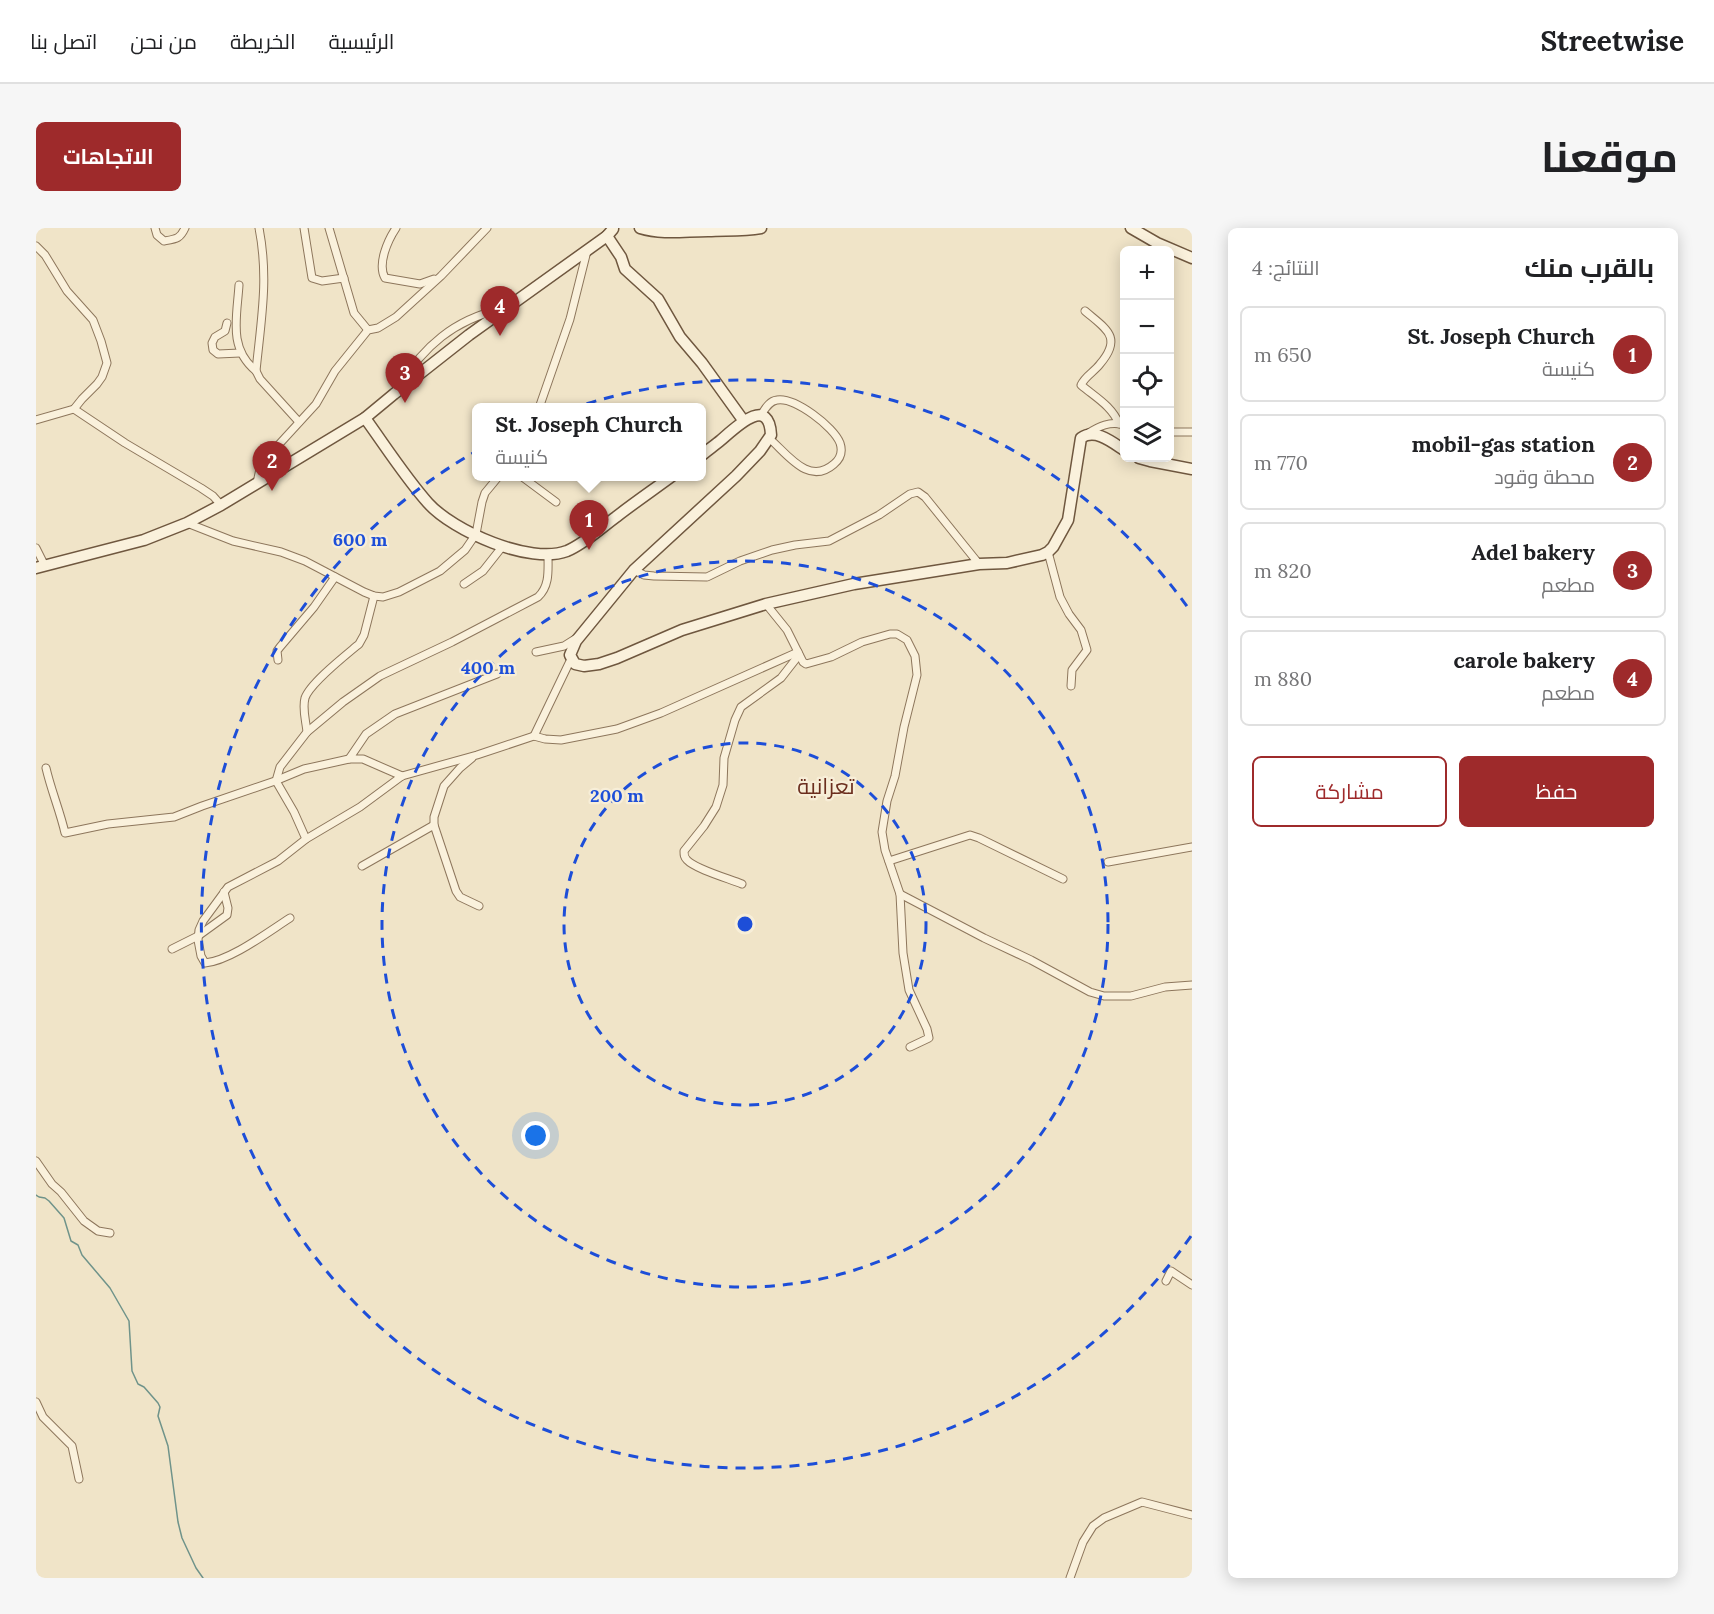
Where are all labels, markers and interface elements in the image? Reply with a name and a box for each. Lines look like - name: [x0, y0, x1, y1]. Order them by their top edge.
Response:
- text: Streetwise: [1540, 23, 1684, 59]
- text: اتصل بنا: [30, 28, 97, 55]
- text: من نحن: [130, 28, 197, 55]
- text: الخريطة: [230, 28, 296, 55]
- text: الرئيسية: [329, 28, 394, 55]
- button: الاتجاهات: [36, 122, 181, 191]
- text: موقعنا: [1541, 130, 1678, 184]
- map controls: [1120, 246, 1174, 462]
- button: +: [1120, 246, 1174, 300]
- text: بالقرب منك: [1525, 251, 1654, 284]
- text: النتائج: 4: [1252, 255, 1320, 280]
- pin: 4: [480, 286, 520, 336]
- button: −: [1120, 300, 1174, 354]
- text: St. Joseph Church: [1407, 322, 1595, 350]
- text: 650 m: [1254, 342, 1312, 367]
- text: 1: [1628, 342, 1637, 367]
- pin: 3: [386, 354, 424, 403]
- button: locate: [1120, 354, 1174, 408]
- text: كنيسة: [1542, 356, 1595, 381]
- popup: [472, 403, 706, 481]
- button: layers: [1120, 408, 1174, 462]
- text: St. Joseph Church: [495, 410, 683, 438]
- text: mobil-gas station: [1411, 430, 1595, 458]
- pin: 2: [252, 442, 292, 491]
- text: كنيسة: [495, 444, 548, 469]
- text: 770 m: [1254, 450, 1308, 475]
- text: 2: [1627, 450, 1638, 475]
- text: محطة وقود: [1494, 464, 1595, 489]
- pin: 1: [570, 500, 608, 550]
- text: 600 m: [333, 528, 388, 551]
- text: Adel bakery: [1472, 538, 1595, 566]
- text: 820 m: [1254, 558, 1312, 583]
- text: 3: [1627, 558, 1638, 583]
- text: مطعم: [1541, 572, 1595, 597]
- text: carole bakery: [1453, 646, 1595, 674]
- text: 400 m: [461, 656, 515, 679]
- text: 880 m: [1254, 666, 1312, 691]
- text: 4: [1627, 666, 1638, 691]
- text: مطعم: [1541, 680, 1595, 705]
- button: مشاركة: [1252, 756, 1447, 827]
- button: حفظ: [1459, 756, 1654, 827]
- district label: تعزانية: [797, 772, 855, 800]
- text: 200 m: [590, 784, 644, 807]
- centre of rings: [735, 914, 755, 934]
- your location: [521, 1121, 550, 1150]

